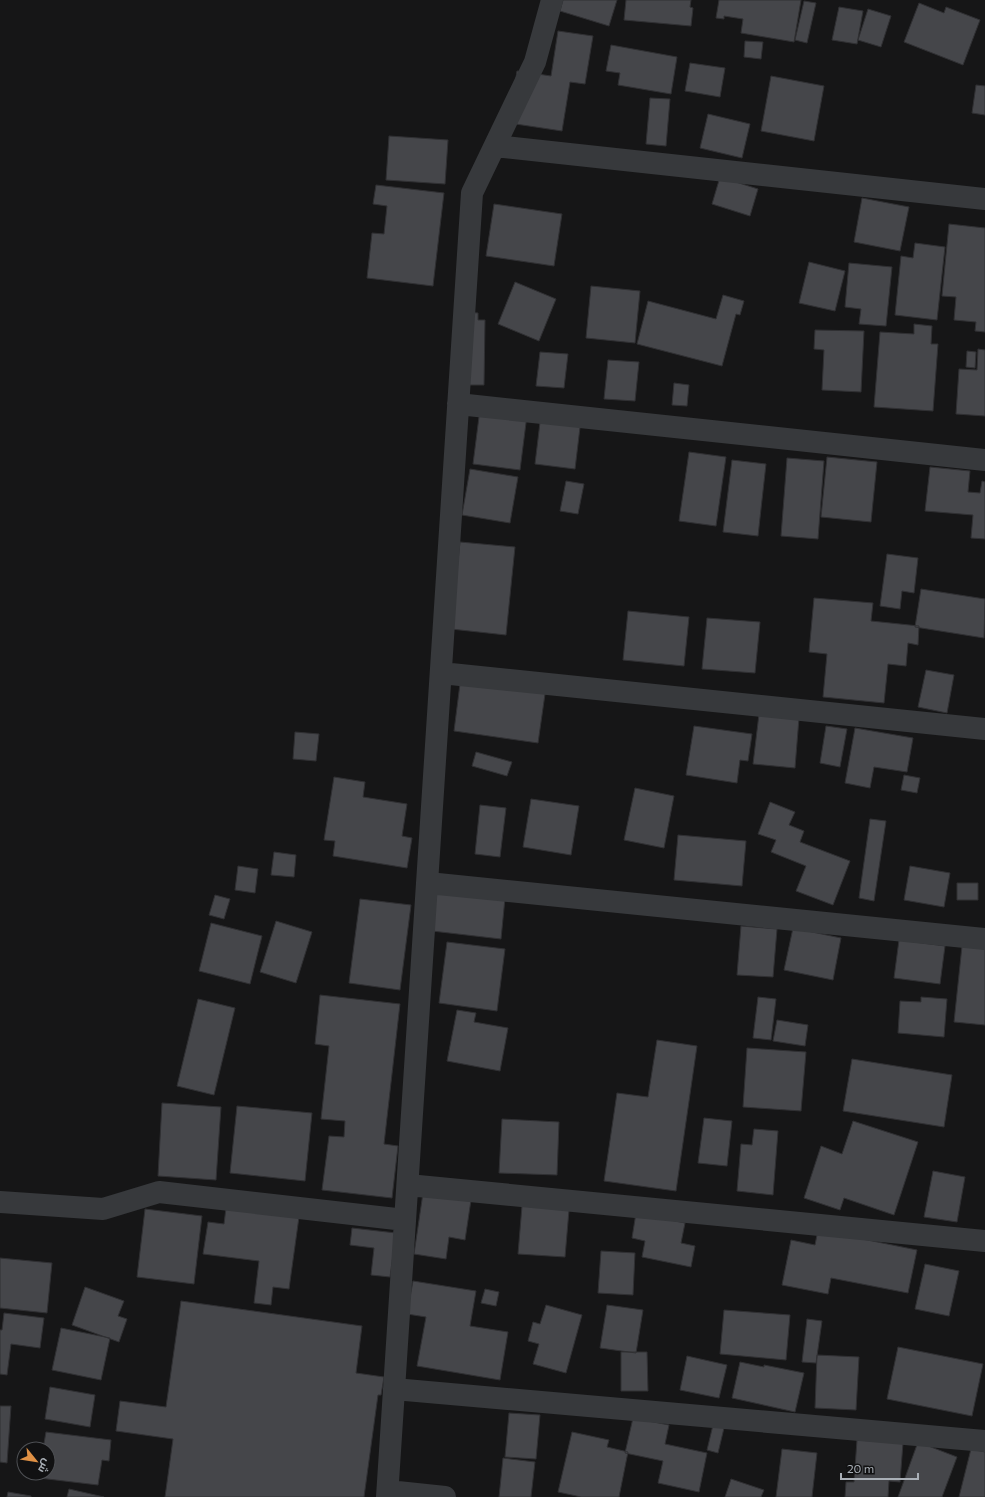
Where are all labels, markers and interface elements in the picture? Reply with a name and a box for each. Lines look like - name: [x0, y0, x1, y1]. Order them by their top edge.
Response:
- north arrow: [16, 1441, 56, 1481]
- scale bar: [841, 1455, 918, 1481]
- text: ش: [35, 1456, 54, 1476]
- text: 20 m: [847, 1461, 874, 1475]

